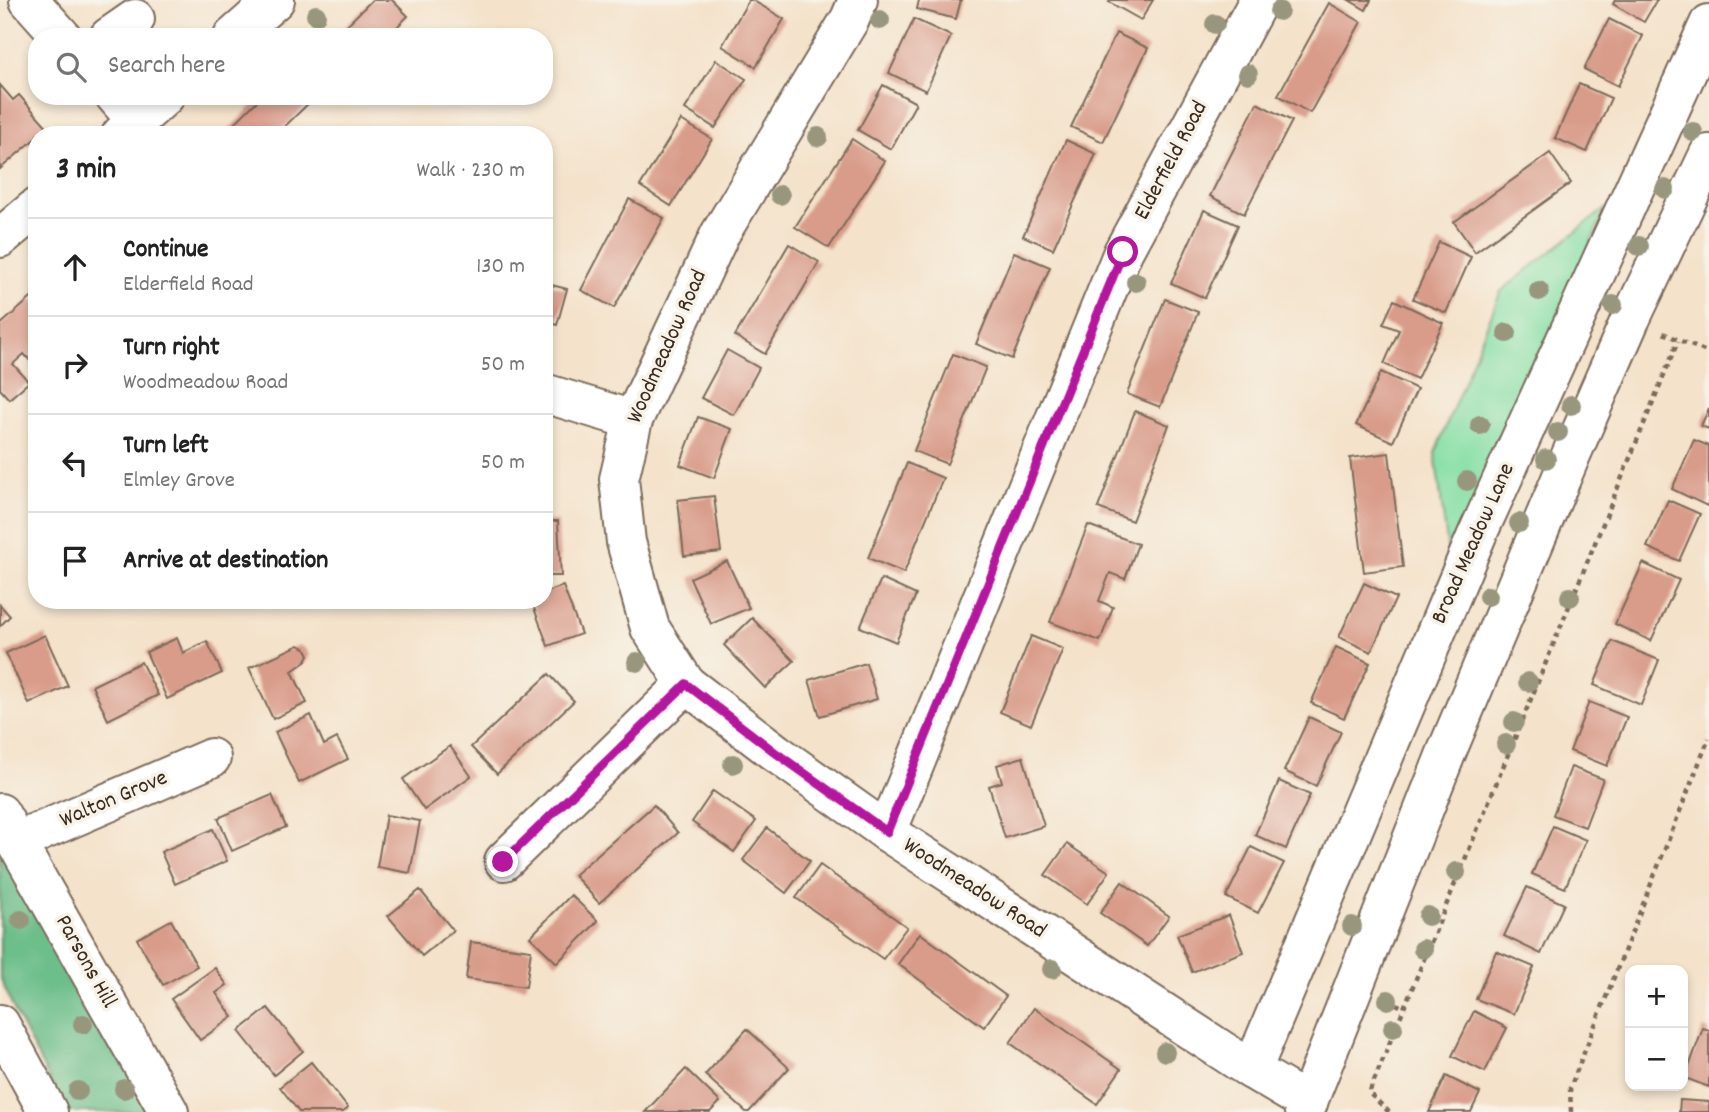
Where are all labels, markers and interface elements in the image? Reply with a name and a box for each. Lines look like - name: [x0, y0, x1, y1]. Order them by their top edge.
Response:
- search box: [28, 28, 553, 105]
- icon: search: [52, 48, 90, 86]
- text: Search here: [108, 48, 226, 85]
- street label: Elderfield Road: [1127, 96, 1217, 226]
- text: 3 min: [56, 150, 116, 193]
- text: Walk · 230 m: [416, 155, 525, 188]
- text: Continue: [123, 232, 208, 269]
- route start: [1107, 236, 1138, 267]
- icon: ahead: [56, 248, 94, 286]
- text: 130 m: [476, 251, 525, 284]
- street label: Woodmeadow Road: [619, 265, 717, 429]
- text: Elderfield Road: [123, 269, 254, 302]
- text: Turn right: [123, 330, 220, 367]
- icon: right: [56, 346, 94, 384]
- text: 50 m: [481, 349, 525, 382]
- text: Woodmeadow Road: [123, 367, 288, 400]
- text: Turn left: [123, 428, 209, 465]
- icon: left: [56, 444, 94, 482]
- text: 50 m: [481, 447, 525, 480]
- street label: Broad Meadow Lane: [1424, 458, 1524, 630]
- text: Elmley Grove: [123, 465, 235, 498]
- icon: arrive: [56, 542, 94, 580]
- text: Arrive at destination: [123, 543, 328, 580]
- street label: Walton Grove: [55, 763, 173, 837]
- street label: Woodmeadow Road: [896, 830, 1052, 948]
- route end: [487, 846, 518, 877]
- street label: Parsons Hill: [46, 909, 124, 1015]
- map controls: [1625, 965, 1688, 1091]
- button: +: [1625, 965, 1688, 1028]
- button: −: [1625, 1028, 1688, 1091]

